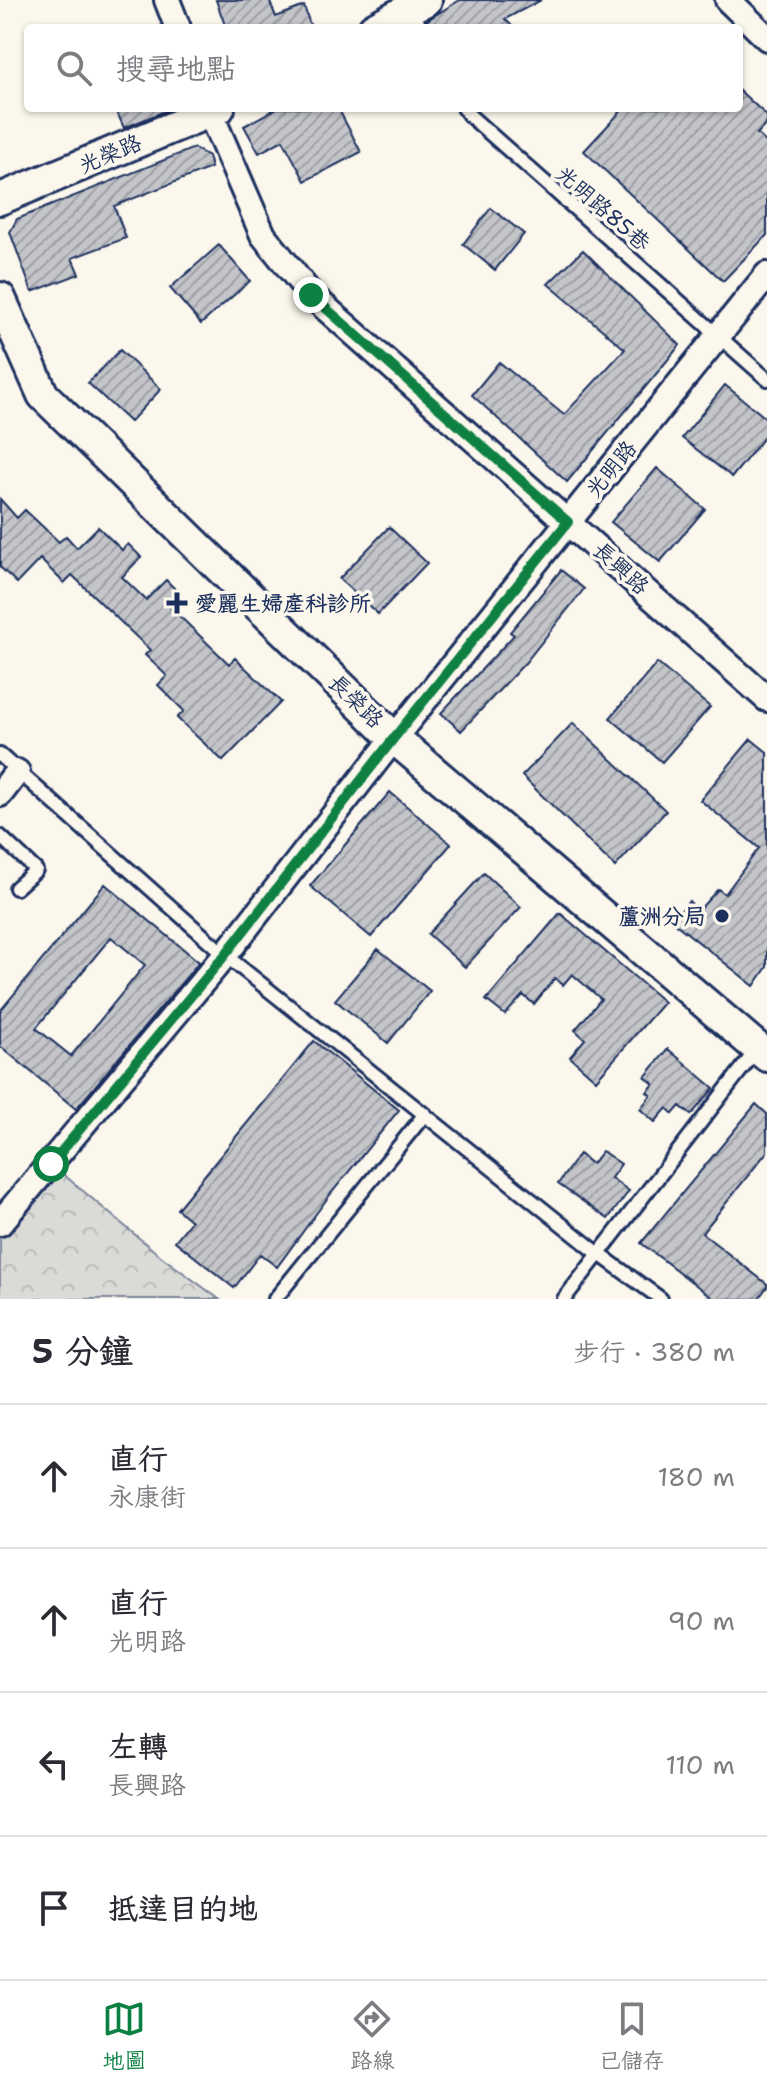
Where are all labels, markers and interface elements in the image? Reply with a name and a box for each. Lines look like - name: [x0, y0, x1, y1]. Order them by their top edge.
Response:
- search box: [24, 24, 743, 112]
- icon: search: [52, 46, 96, 90]
- text: 搜尋地點: [116, 48, 236, 89]
- street label: 光榮路: [74, 128, 146, 180]
- street label: 光明路85巷: [550, 159, 656, 257]
- route end: [293, 277, 329, 313]
- street label: 光明路: [579, 434, 643, 504]
- street label: 長興路: [587, 535, 655, 601]
- place label: 愛麗生婦產科診所: [195, 589, 371, 618]
- marker: 愛麗生婦產科診所: [166, 592, 188, 614]
- street label: 長榮路: [322, 668, 390, 734]
- place label: 蘆洲分局: [618, 902, 706, 931]
- marker: 蘆洲分局: [713, 907, 731, 925]
- route start: [33, 1146, 69, 1182]
- text: 5 分鐘: [32, 1328, 133, 1374]
- text: 步行 · 380 m: [573, 1334, 735, 1369]
- text: 直行: [108, 1438, 168, 1479]
- icon: ahead: [32, 1454, 76, 1498]
- text: 180 m: [657, 1459, 735, 1494]
- text: 永康街: [108, 1479, 186, 1514]
- text: 直行: [108, 1582, 168, 1623]
- icon: ahead: [32, 1598, 76, 1642]
- text: 90 m: [668, 1603, 735, 1638]
- text: 光明路: [108, 1623, 186, 1658]
- text: 左轉: [108, 1726, 168, 1767]
- icon: left: [32, 1742, 76, 1786]
- text: 110 m: [665, 1747, 735, 1782]
- text: 長興路: [108, 1767, 186, 1802]
- icon: arrive: [32, 1886, 76, 1930]
- text: 抵達目的地: [108, 1888, 258, 1929]
- tab: 地圖: [102, 1997, 146, 2075]
- tab: 路線: [350, 1997, 395, 2075]
- tab: 已儲存: [599, 1997, 665, 2075]

